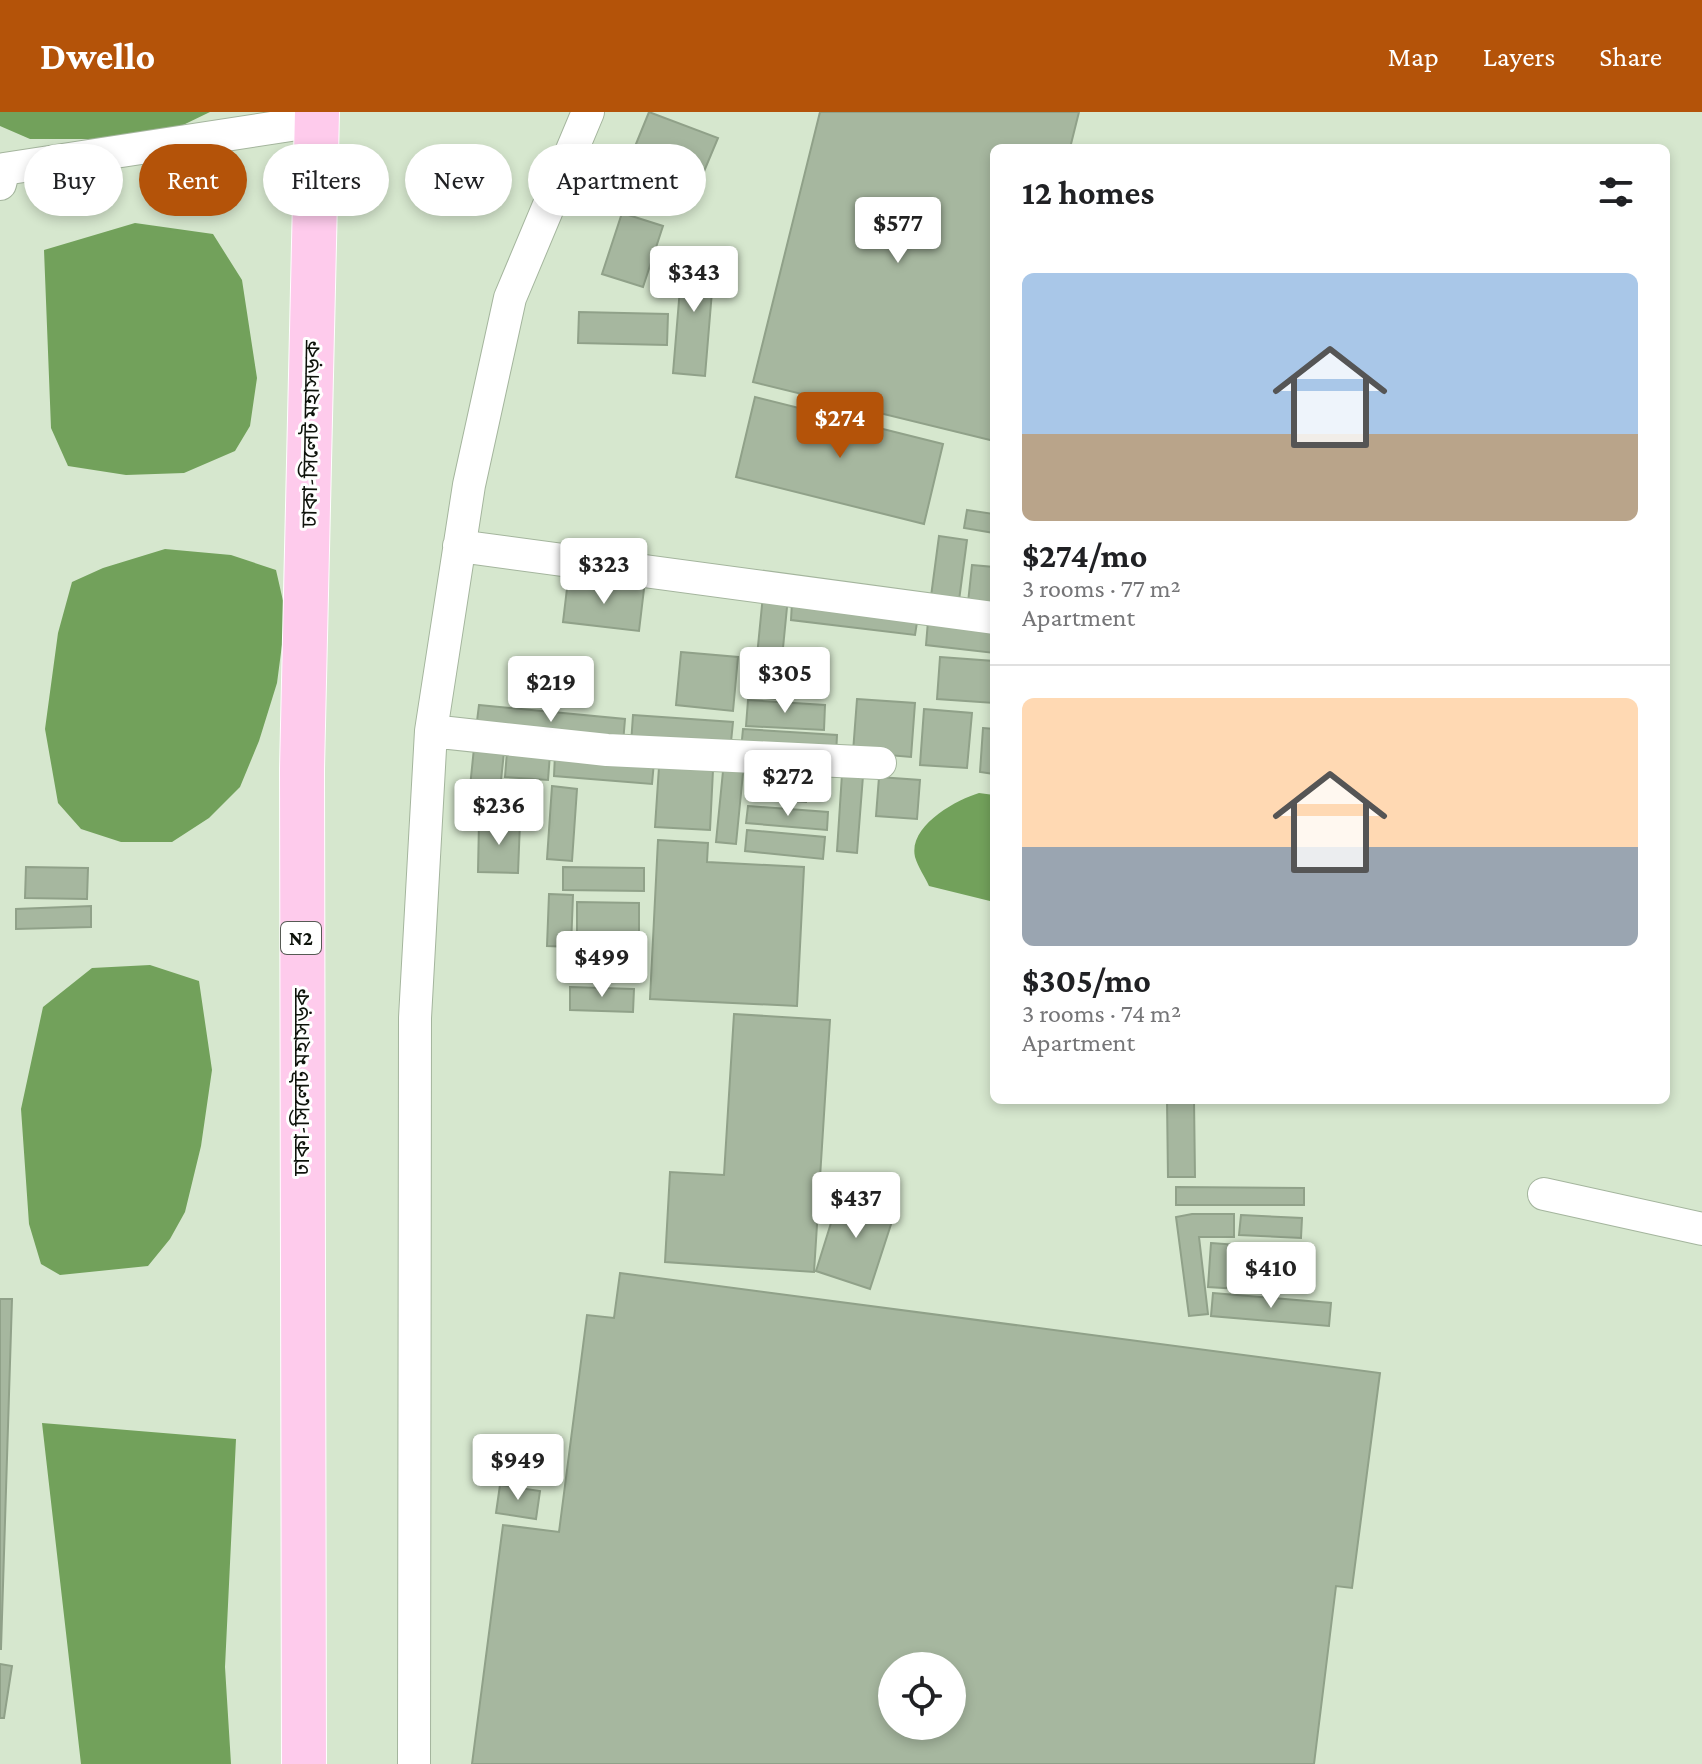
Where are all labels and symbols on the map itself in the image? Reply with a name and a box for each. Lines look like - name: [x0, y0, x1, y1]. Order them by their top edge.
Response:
- pin: $577: [851, 197, 945, 265]
- pin: $343: [647, 246, 741, 314]
- street label: ঢাকা-সিলেট মহাসড়ক: [296, 340, 325, 529]
- pin: $274: [793, 392, 887, 460]
- pin: $323: [557, 538, 651, 606]
- pin: $305: [738, 647, 832, 715]
- pin: $219: [504, 656, 598, 724]
- pin: $272: [741, 750, 835, 818]
- pin: $236: [452, 779, 546, 847]
- road number: N2: [281, 922, 321, 954]
- pin: $499: [555, 931, 649, 999]
- street label: ঢাকা-সিলেট মহাসড়ক: [289, 988, 314, 1177]
- pin: $437: [809, 1172, 903, 1240]
- pin: $410: [1224, 1242, 1318, 1310]
- pin: $949: [471, 1434, 565, 1502]

